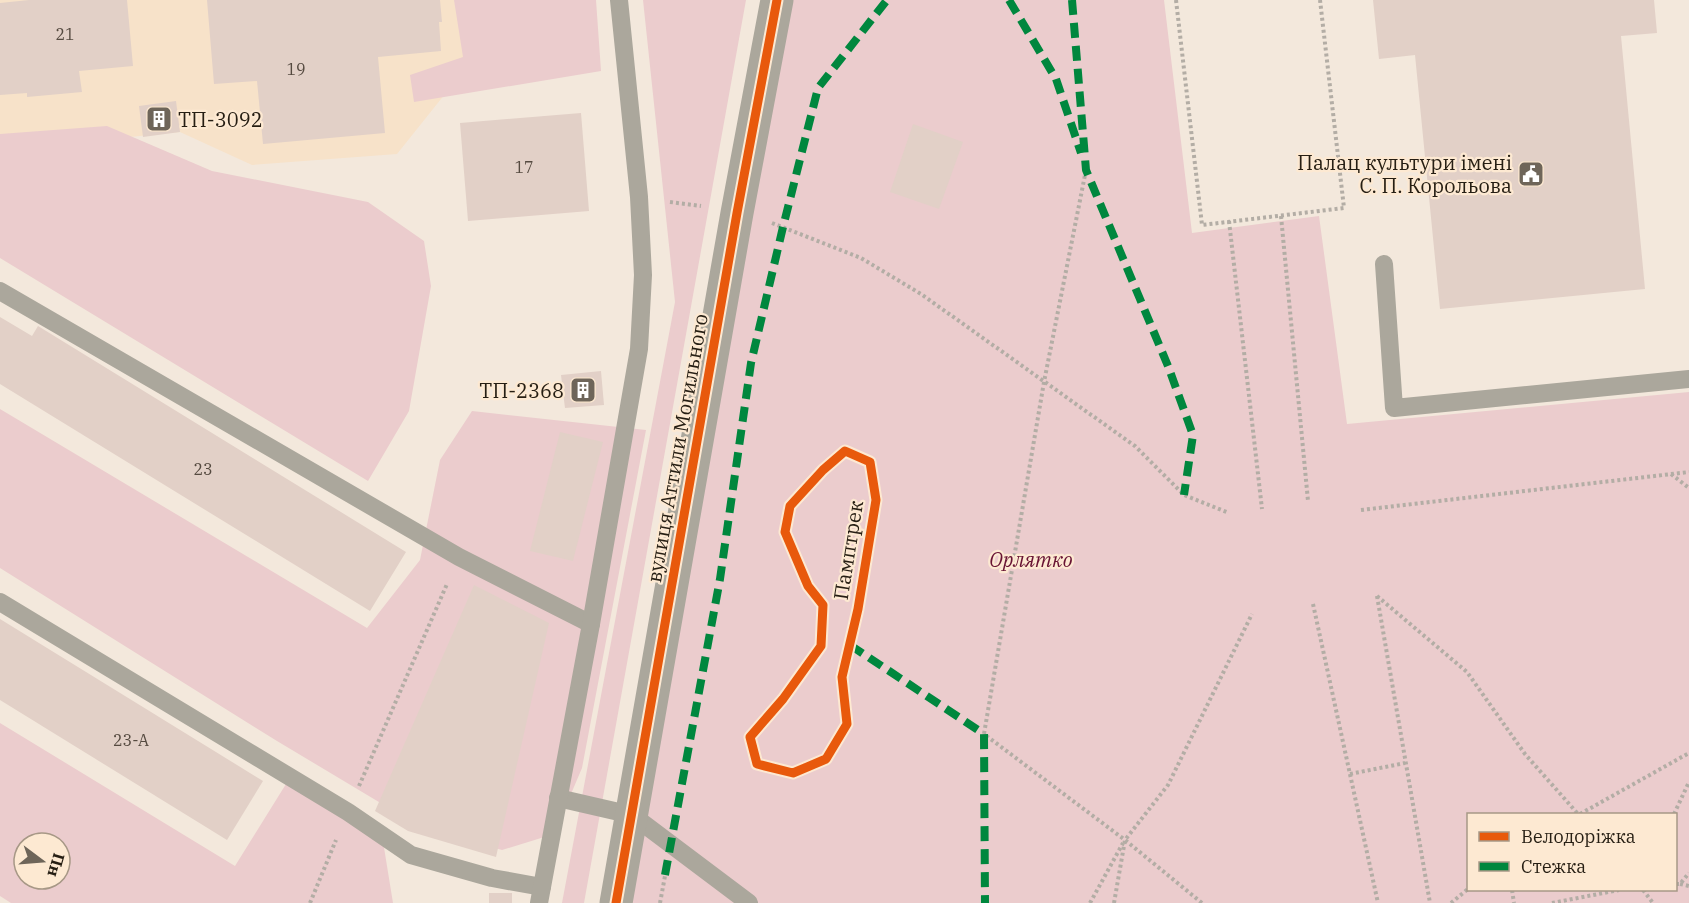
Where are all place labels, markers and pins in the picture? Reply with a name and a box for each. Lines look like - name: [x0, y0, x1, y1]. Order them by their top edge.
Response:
- building icon: ТП-3092: [144, 104, 174, 134]
- place label: ТП-3092: [178, 106, 263, 133]
- place label: Палац культури імені С. П. Корольова: [1297, 149, 1512, 199]
- public building icon: Палац культури імені С. П. Корольова: [1516, 159, 1546, 189]
- building icon: ТП-2368: [568, 375, 598, 405]
- place label: ТП-2368: [479, 377, 564, 404]

